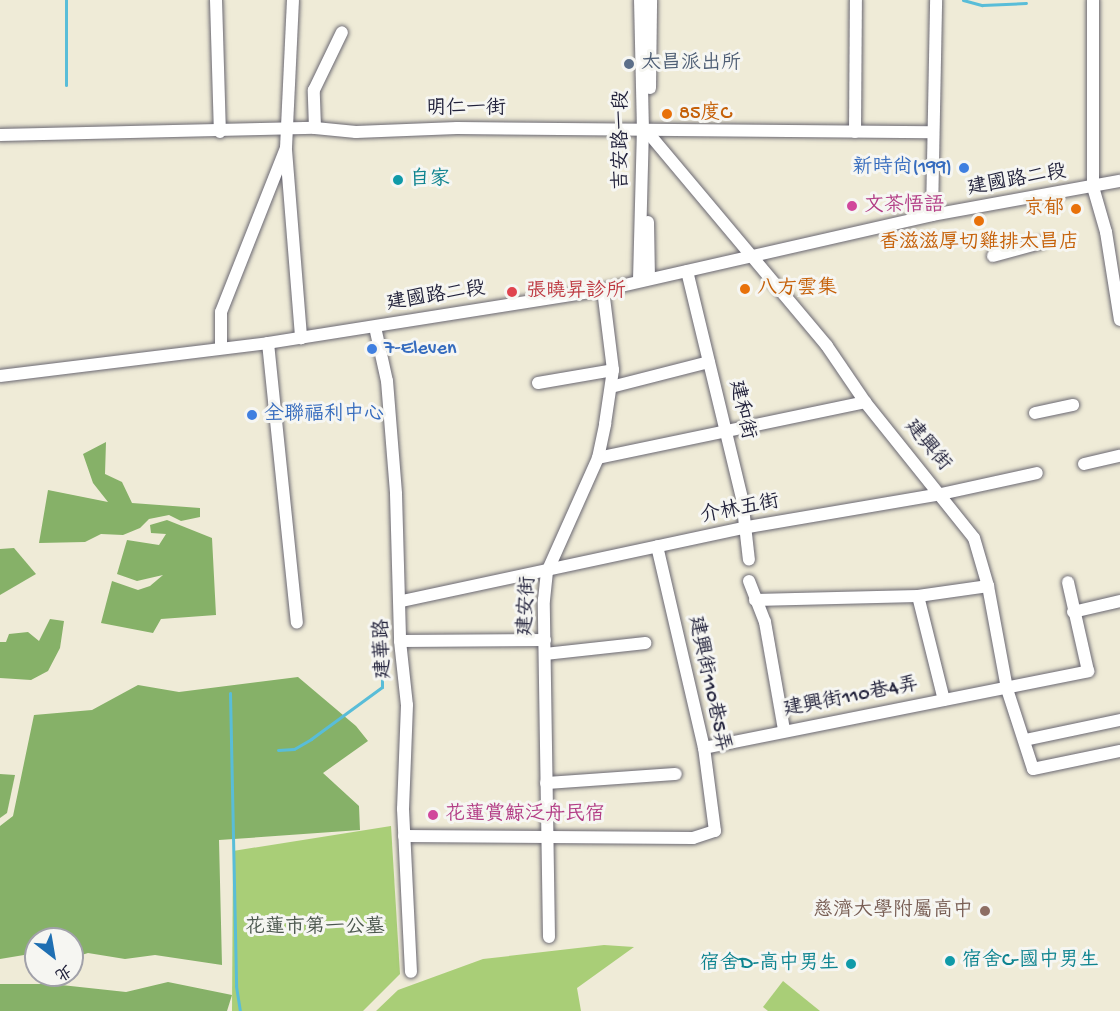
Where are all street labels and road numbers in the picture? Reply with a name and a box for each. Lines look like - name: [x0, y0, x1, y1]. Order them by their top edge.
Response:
- street label: 吉安路一段: [610, 90, 634, 190]
- street label: 明仁一街: [426, 97, 506, 121]
- street label: 建國路二段: [966, 160, 1068, 202]
- street label: 建國路二段: [385, 277, 487, 317]
- street label: 建和街: [723, 378, 759, 442]
- street label: 建興街: [899, 415, 955, 477]
- street label: 介林五街: [698, 491, 782, 529]
- street label: 建安街: [514, 575, 542, 637]
- street label: 建興街110巷5弄: [682, 614, 734, 754]
- street label: 建華路: [371, 619, 397, 679]
- street label: 建興街110巷4弄: [781, 673, 921, 723]

